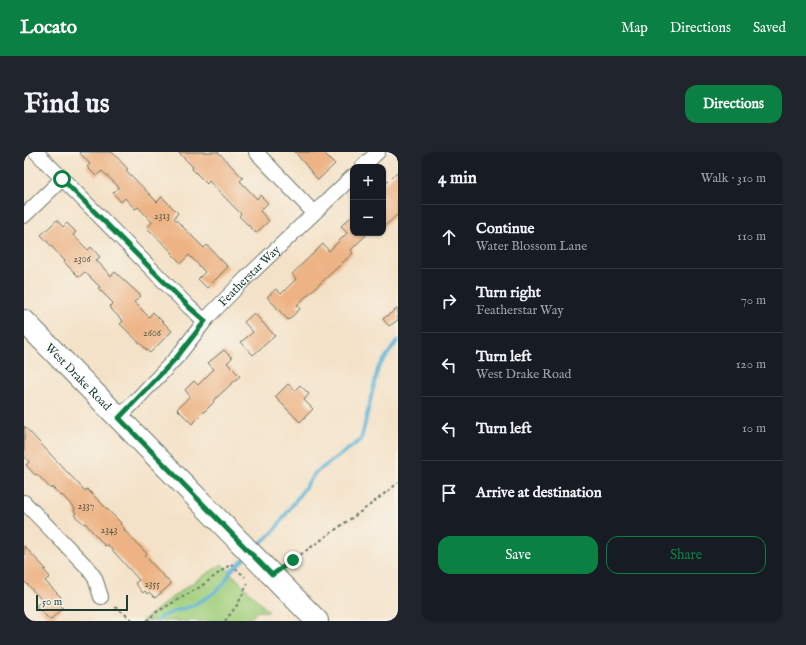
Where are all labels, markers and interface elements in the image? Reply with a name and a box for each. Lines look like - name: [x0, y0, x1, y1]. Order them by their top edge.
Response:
- text: Locato: [20, 16, 77, 40]
- text: Map: [621, 19, 648, 37]
- text: Directions: [670, 19, 731, 37]
- text: Saved: [753, 19, 786, 37]
- button: Directions: [685, 85, 782, 123]
- text: Find us: [24, 87, 110, 122]
- map controls: [350, 164, 386, 236]
- button: +: [350, 164, 386, 200]
- text: 4 min: [438, 168, 477, 189]
- route start: [53, 170, 71, 188]
- text: Walk · 310 m: [701, 170, 766, 187]
- button: −: [350, 200, 386, 236]
- house number: 2313: [154, 210, 170, 223]
- text: Continue: [476, 219, 534, 238]
- icon: ahead: [438, 226, 460, 248]
- text: 110 m: [737, 228, 766, 245]
- text: Water Blossom Lane: [476, 238, 587, 255]
- street label: Featherstar Way: [215, 242, 283, 310]
- house number: 2306: [73, 253, 92, 266]
- text: Turn right: [476, 283, 541, 302]
- icon: right: [438, 290, 460, 312]
- text: 70 m: [741, 292, 766, 309]
- text: Featherstar Way: [476, 302, 564, 319]
- house number: 2606: [143, 327, 162, 340]
- street label: West Drake Road: [42, 340, 115, 414]
- text: Turn left: [476, 347, 532, 366]
- icon: left: [438, 354, 460, 376]
- text: 120 m: [736, 356, 766, 373]
- text: West Drake Road: [476, 366, 571, 383]
- icon: left: [438, 418, 460, 440]
- text: Turn left: [476, 419, 532, 438]
- text: 10 m: [742, 420, 766, 437]
- icon: arrive: [438, 482, 460, 504]
- text: Arrive at destination: [476, 483, 602, 502]
- house number: 2337: [78, 500, 95, 513]
- house number: 2343: [100, 524, 118, 537]
- button: Save: [438, 536, 598, 574]
- button: Share: [606, 536, 766, 574]
- route end: [284, 551, 302, 569]
- house number: 2355: [144, 578, 160, 591]
- scale bar: [36, 593, 128, 612]
- text: 50 m: [42, 595, 62, 609]

